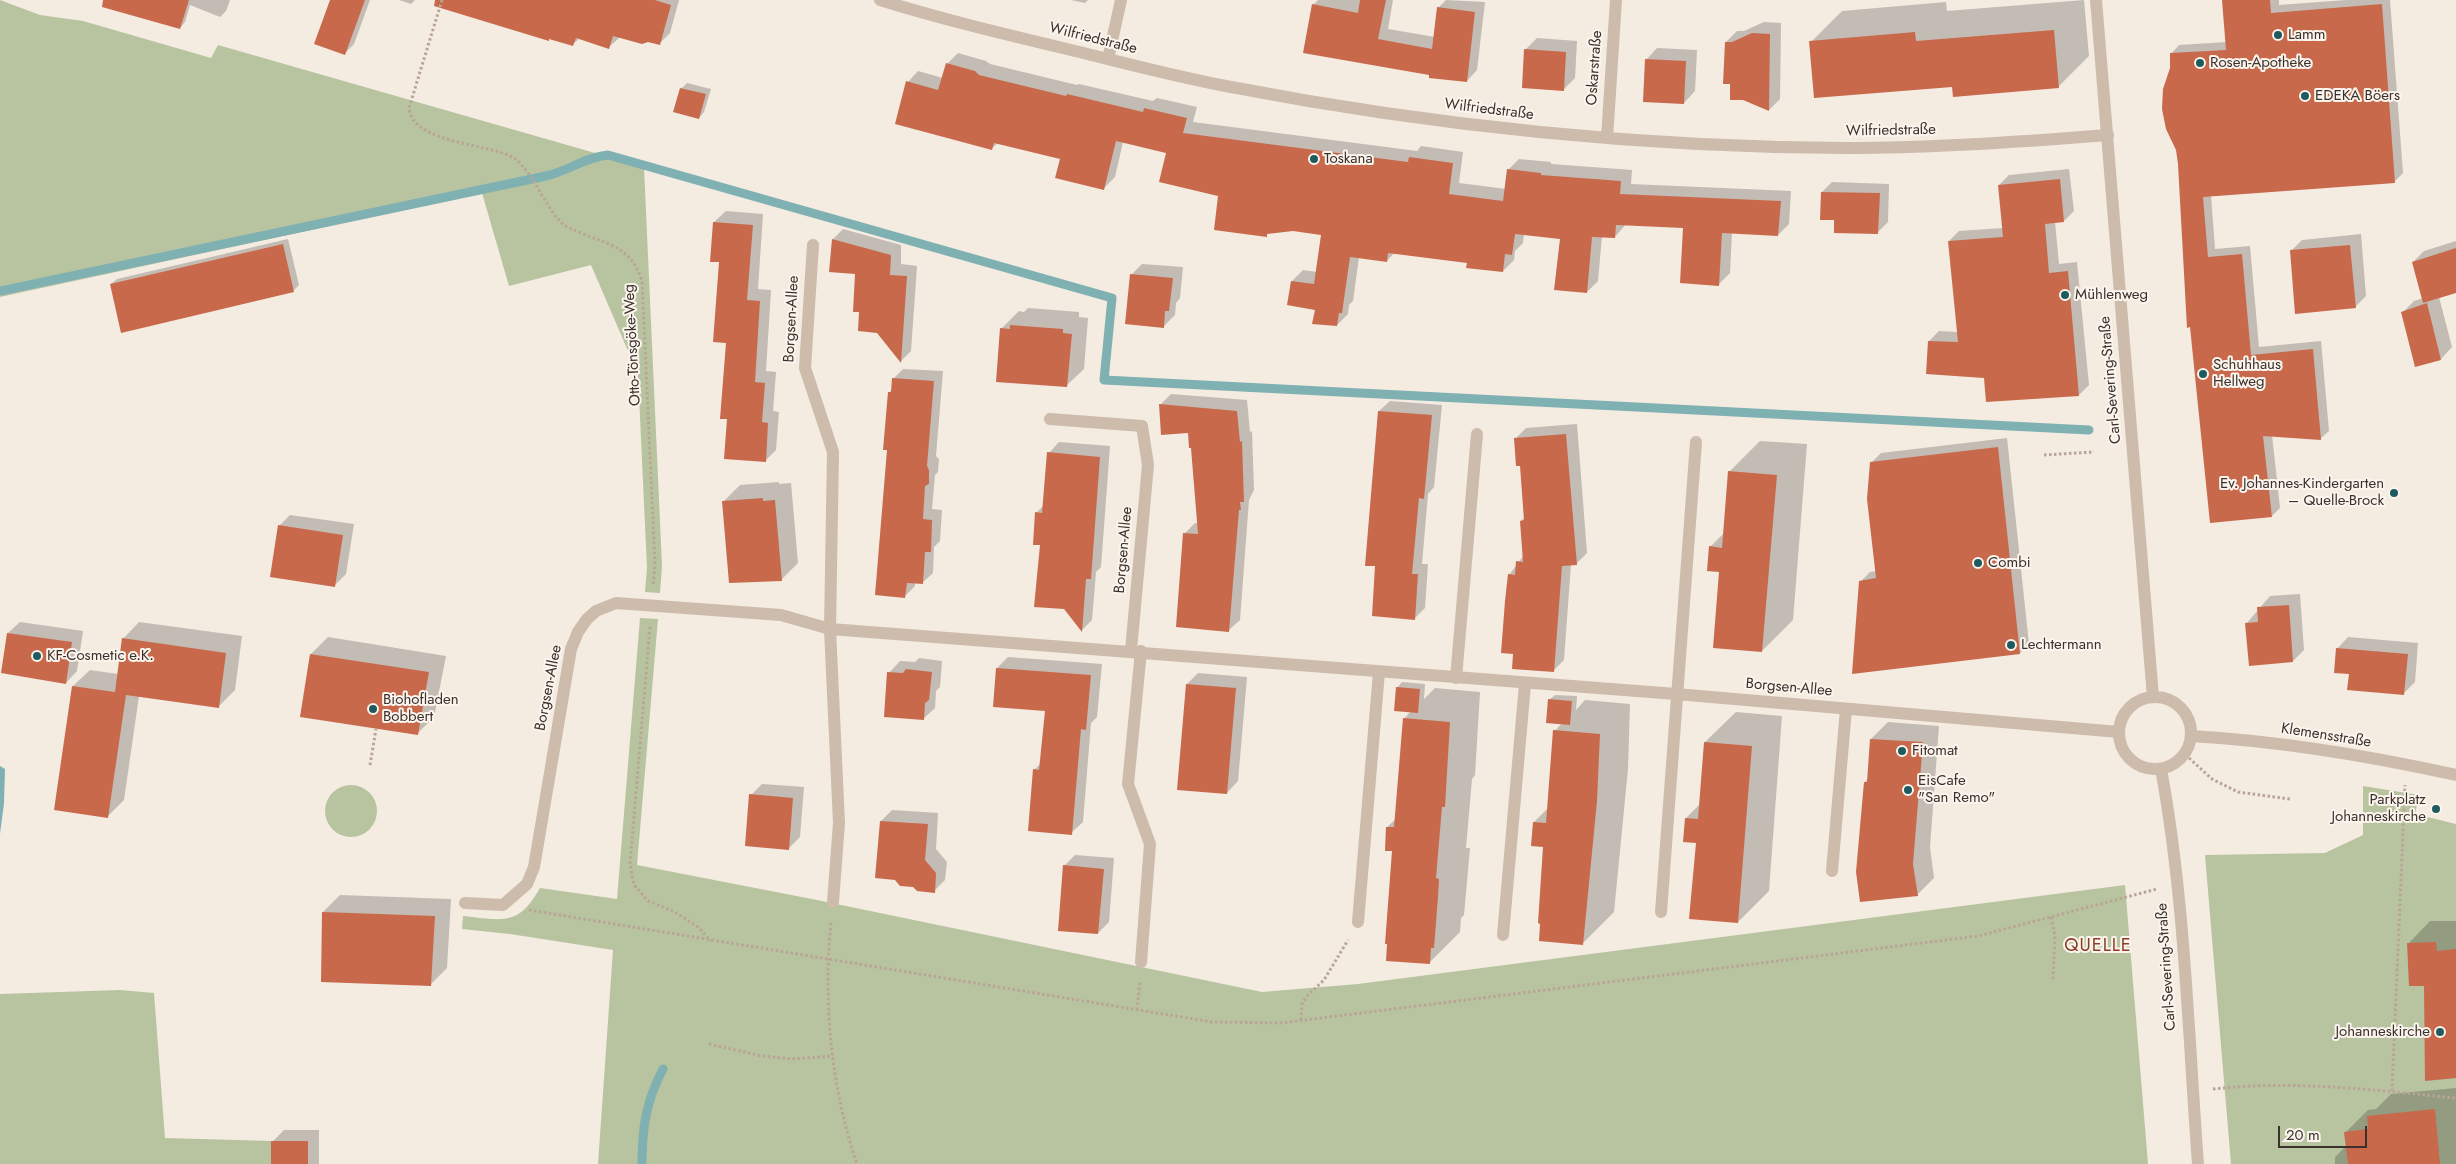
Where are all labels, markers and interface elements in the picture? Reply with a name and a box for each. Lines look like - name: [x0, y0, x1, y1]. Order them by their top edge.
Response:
- street label: Wilfriedstraße: [1047, 19, 1139, 59]
- place label: Lamm: [2288, 26, 2325, 44]
- marker: Lamm: [2272, 29, 2284, 41]
- street label: Oskarstraße: [1583, 30, 1607, 106]
- place label: Rosen-Apotheke: [2210, 54, 2311, 72]
- marker: Rosen-Apotheke: [2194, 57, 2206, 69]
- place label: EDEKA Böers: [2315, 87, 2400, 105]
- marker: EDEKA Böers: [2299, 90, 2311, 102]
- street label: Wilfriedstraße: [1443, 96, 1535, 124]
- street label: Wilfriedstraße: [1846, 121, 1936, 141]
- place label: Toskana: [1324, 150, 1373, 168]
- marker: Toskana: [1308, 153, 1320, 165]
- street label: Borgsen-Allee: [781, 275, 803, 363]
- street label: Otto-Tönsgöke-Weg: [621, 284, 645, 406]
- place label: Mühlenweg: [2075, 286, 2148, 304]
- marker: Mühlenweg: [2059, 289, 2071, 301]
- street label: Carl-Severing-Straße: [2096, 315, 2126, 445]
- place label: Schuhhaus Hellweg: [2213, 356, 2281, 391]
- marker: Schuhhaus Hellweg: [2197, 368, 2209, 380]
- place label: Ev. Johannes-Kindergarten – Quelle-Brock: [2220, 475, 2384, 510]
- marker: Ev. Johannes-Kindergarten – Quelle-Brock: [2388, 487, 2400, 499]
- street label: Borgsen-Allee: [1111, 506, 1137, 594]
- place label: Combi: [1988, 554, 2031, 572]
- marker: Combi: [1972, 557, 1984, 569]
- place label: Lechtermann: [2021, 636, 2102, 654]
- marker: Lechtermann: [2005, 639, 2017, 651]
- street label: Borgsen-Allee: [532, 644, 566, 732]
- place label: KF-Cosmetic e.K.: [47, 647, 154, 665]
- marker: KF-Cosmetic e.K.: [31, 650, 43, 662]
- street label: Borgsen-Allee: [1745, 675, 1833, 701]
- place label: Biohofladen Bobbert: [383, 691, 459, 726]
- marker: Biohofladen Bobbert: [367, 703, 379, 715]
- street label: Klemensstraße: [2280, 720, 2372, 752]
- place label: Fitomat: [1912, 742, 1958, 760]
- marker: Fitomat: [1896, 745, 1908, 757]
- place label: EisCafe "San Remo": [1918, 772, 1995, 807]
- marker: EisCafe "San Remo": [1902, 784, 1914, 796]
- place label: Parkplatz Johanneskirche: [2331, 791, 2426, 826]
- marker: Parkplatz Johanneskirche: [2430, 803, 2442, 815]
- street label: Carl-Severing-Straße: [2154, 903, 2180, 1031]
- district label: QUELLE: [2064, 936, 2132, 958]
- place label: Johanneskirche: [2335, 1023, 2430, 1041]
- marker: Johanneskirche: [2434, 1026, 2446, 1038]
- scale bar: [2281, 1116, 2370, 1148]
- text: 20 m: [2286, 1124, 2320, 1146]

